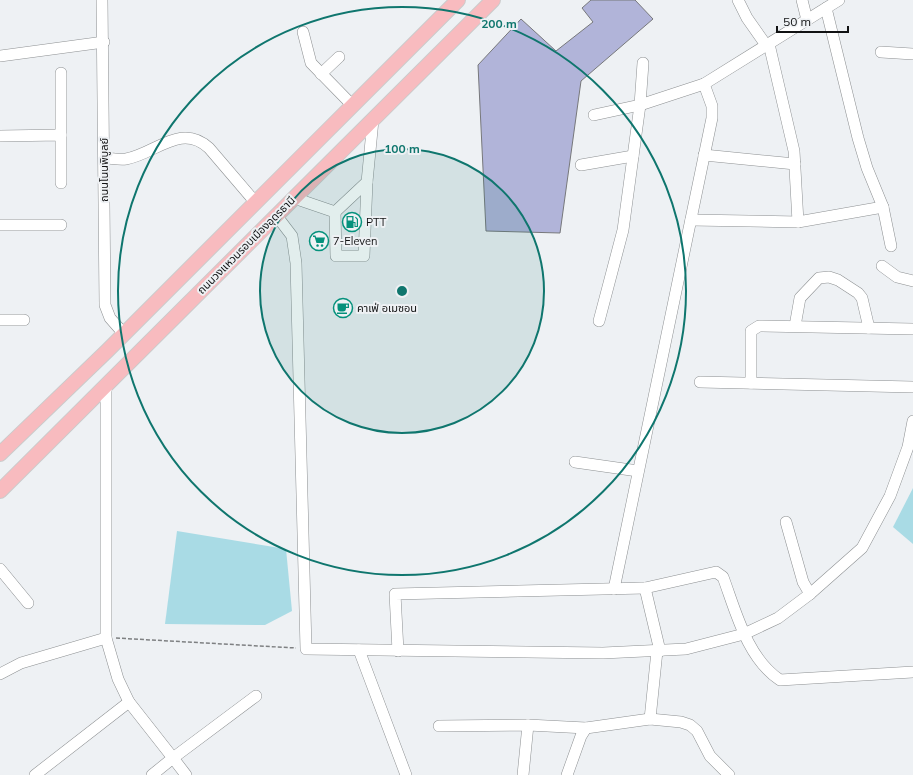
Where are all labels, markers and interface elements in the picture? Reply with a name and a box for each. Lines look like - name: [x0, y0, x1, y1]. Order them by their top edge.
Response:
- scale bar: [777, 8, 848, 34]
- text: 50 m: [783, 14, 811, 29]
- text: 200 m: [481, 16, 517, 31]
- street label: ถนนโนนพิบูลย์: [97, 138, 111, 202]
- text: 100 m: [384, 141, 420, 156]
- street label: ถนนวงแหวนรอบเมืองอุดรธานี: [194, 193, 298, 297]
- fuel station icon: PTT: [341, 211, 363, 233]
- place label: PTT: [366, 215, 387, 229]
- supermarket icon: 7-Eleven: [308, 230, 330, 252]
- place label: 7-Eleven: [333, 234, 378, 248]
- centre of rings: [395, 284, 409, 298]
- cafe icon: คาเฟ่ อเมซอน: [332, 297, 354, 319]
- place label: คาเฟ่ อเมซอน: [357, 301, 417, 315]

